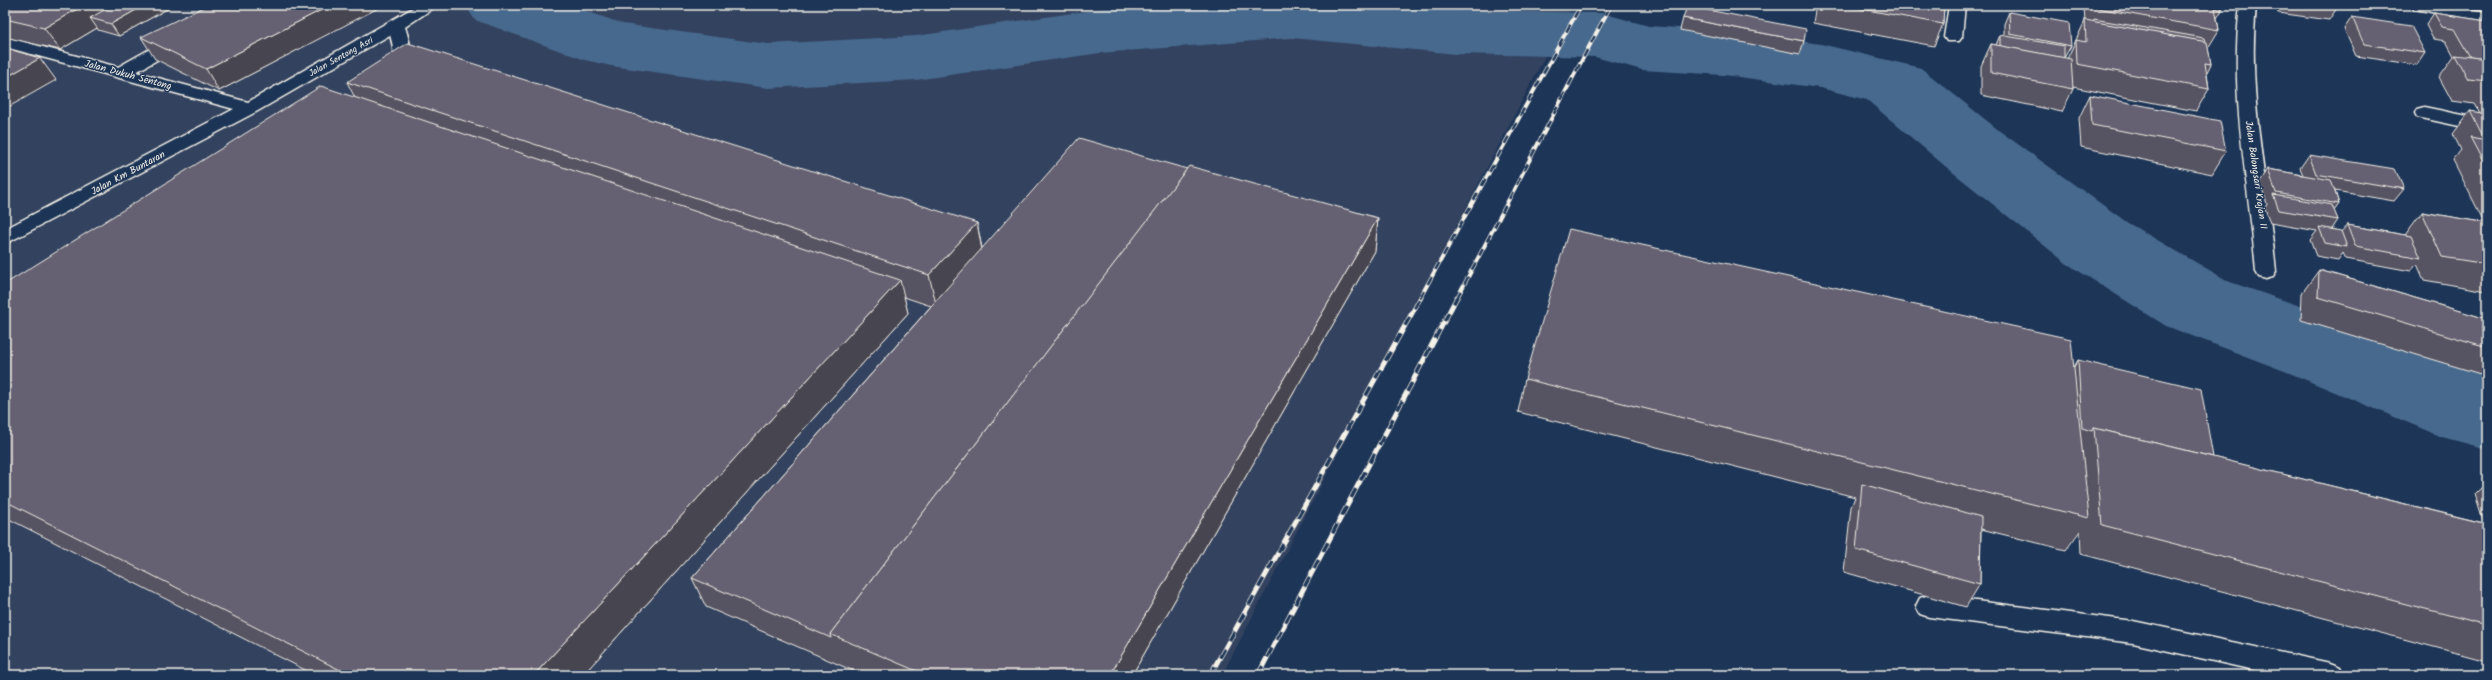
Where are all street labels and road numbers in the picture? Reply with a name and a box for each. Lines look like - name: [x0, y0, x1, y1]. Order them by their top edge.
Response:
- street label: Jalan Sentong Asri: [306, 33, 377, 81]
- street label: Jalan Dukuh Sentong: [83, 56, 174, 94]
- street label: Jalan Balongsari Krajan II: [2240, 120, 2272, 230]
- street label: Jalan Km Buntaran: [88, 147, 168, 199]

